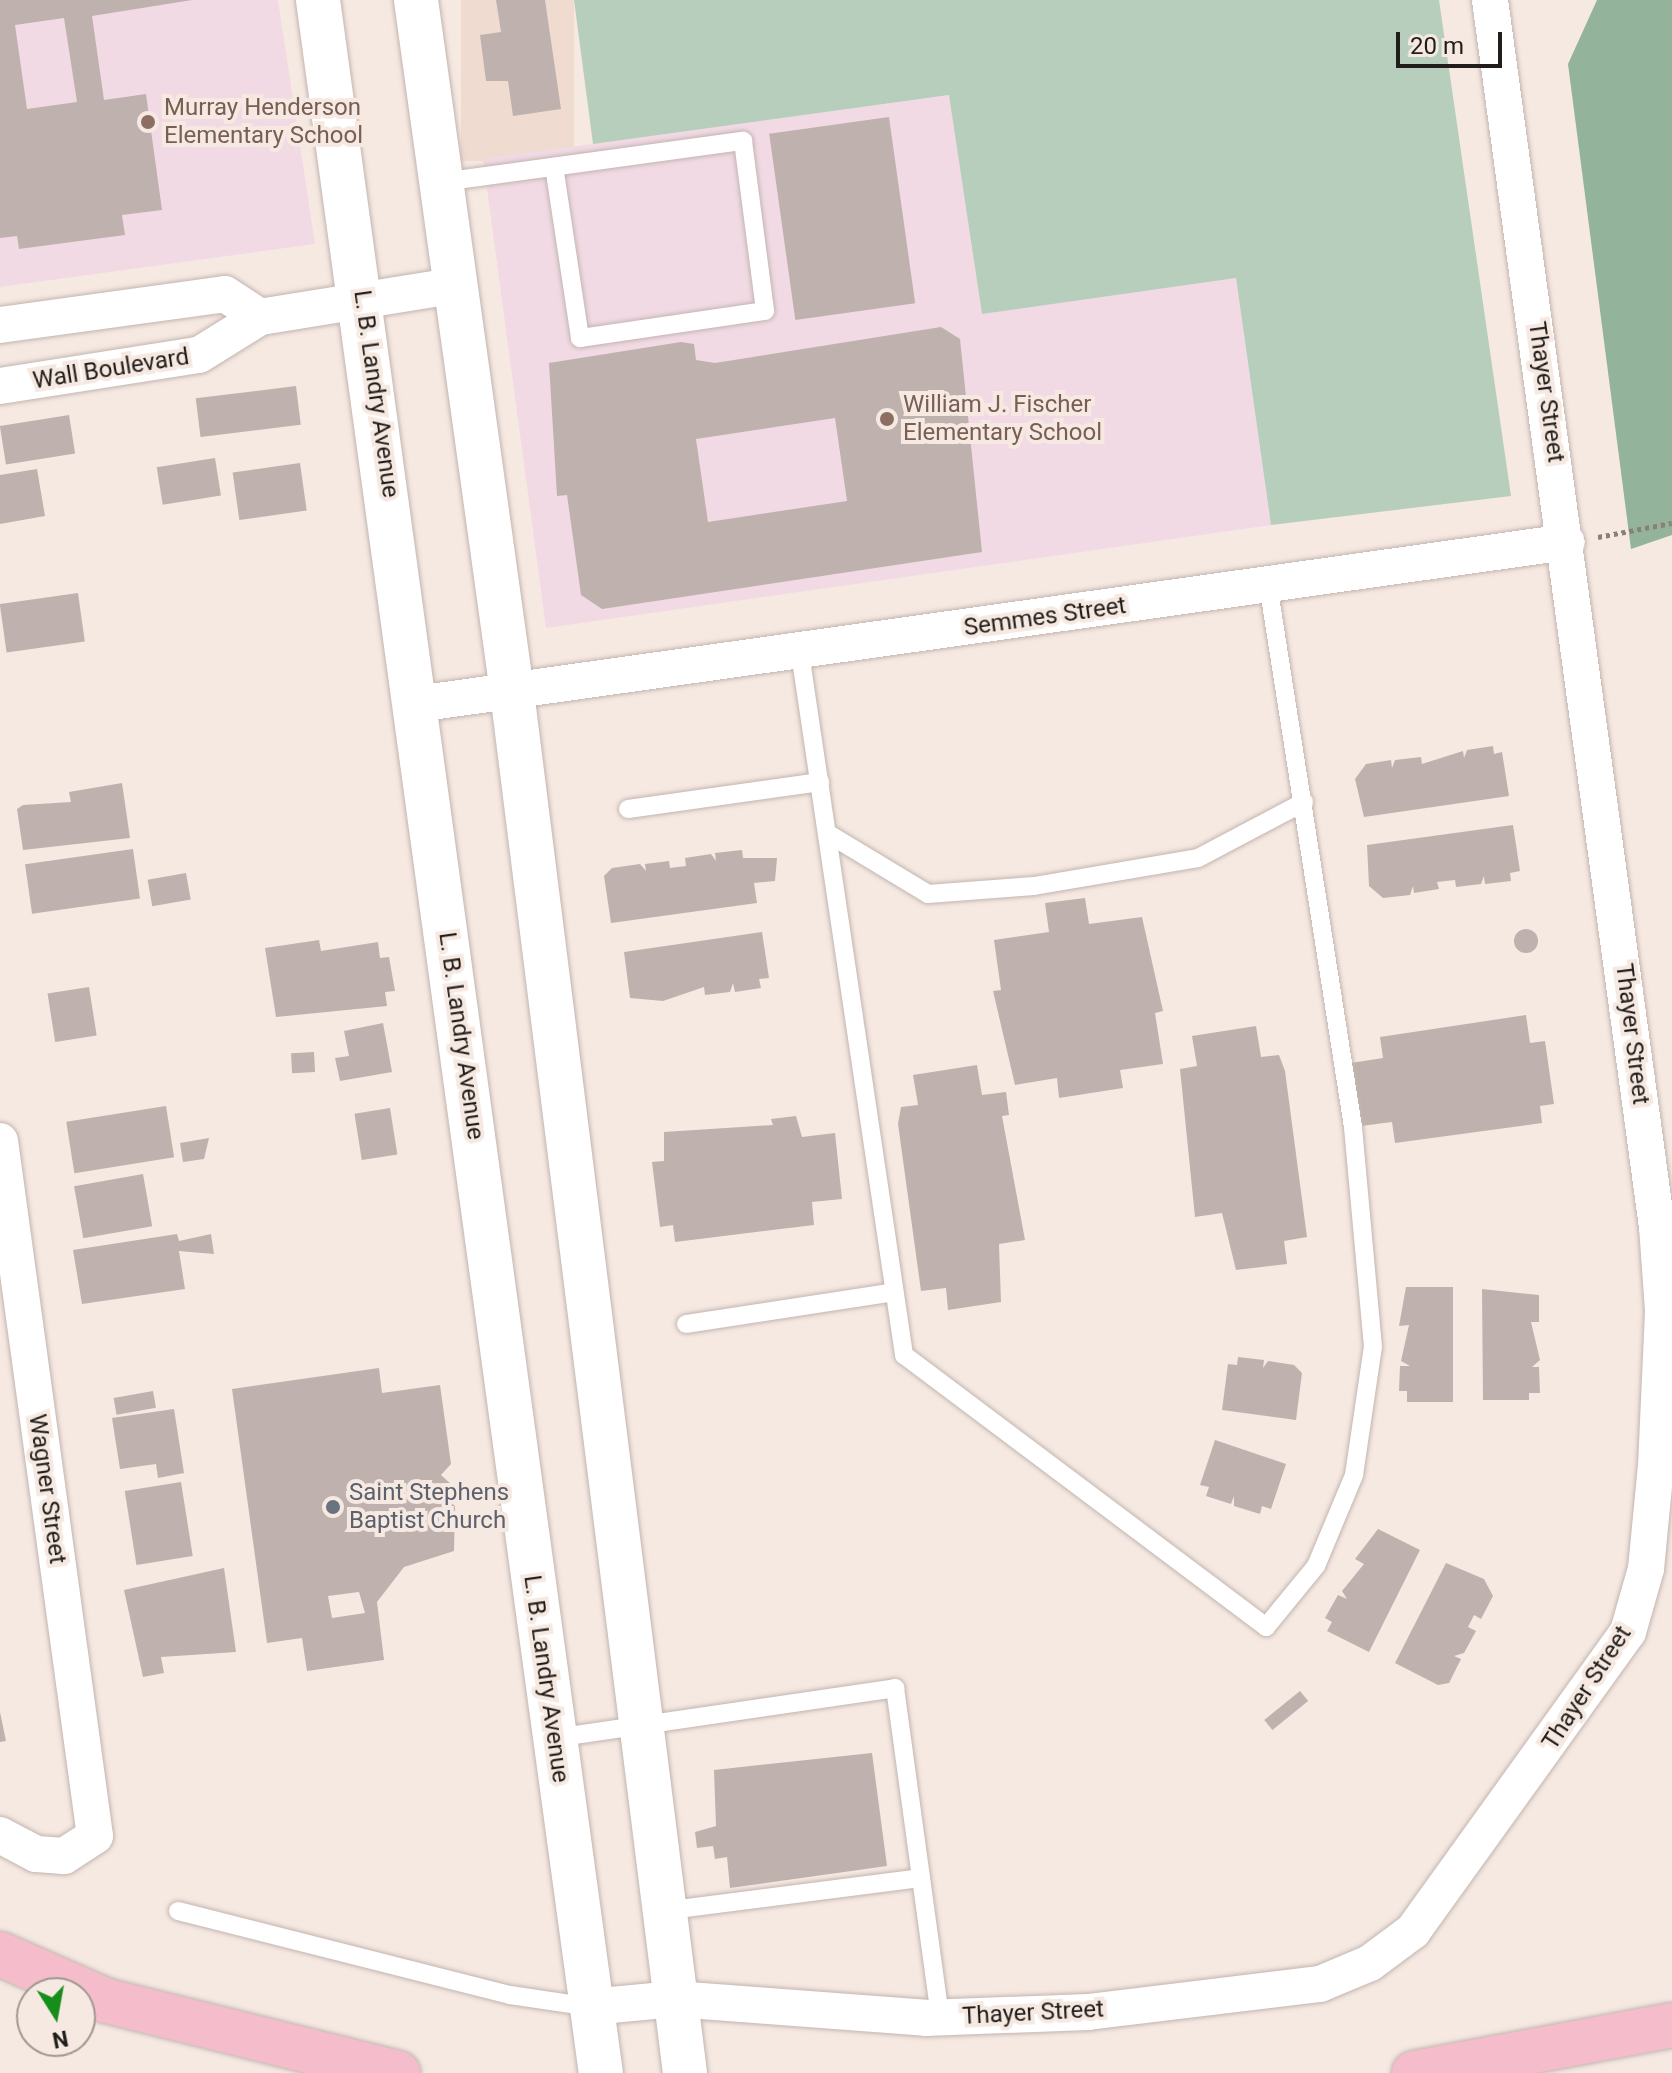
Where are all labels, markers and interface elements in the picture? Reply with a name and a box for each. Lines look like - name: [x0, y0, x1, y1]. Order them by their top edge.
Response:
- scale bar: [1400, 16, 1506, 66]
- text: 20 m: [1410, 32, 1464, 60]
- place label: Murray Henderson Elementary School: [164, 94, 363, 150]
- marker: Murray Henderson Elementary School: [139, 113, 157, 131]
- street label: L. B. Landry Avenue: [347, 288, 405, 500]
- street label: Thayer Street: [1522, 320, 1570, 464]
- street label: Wall Boulevard: [31, 342, 191, 396]
- place label: William J. Fischer Elementary School: [903, 391, 1102, 447]
- marker: William J. Fischer Elementary School: [878, 410, 896, 428]
- street label: Semmes Street: [962, 591, 1128, 643]
- street label: L. B. Landry Avenue: [432, 930, 490, 1142]
- street label: Thayer Street: [1609, 962, 1655, 1106]
- street label: Wagner Street: [22, 1412, 72, 1566]
- place label: Saint Stephens Baptist Church: [349, 1479, 509, 1535]
- marker: Saint Stephens Baptist Church: [324, 1498, 342, 1516]
- street label: L. B. Landry Avenue: [517, 1573, 575, 1785]
- street label: Thayer Street: [1536, 1621, 1638, 1755]
- north arrow: [16, 1977, 96, 2057]
- street label: Thayer Street: [961, 1995, 1105, 2031]
- text: N: [50, 2025, 70, 2053]

